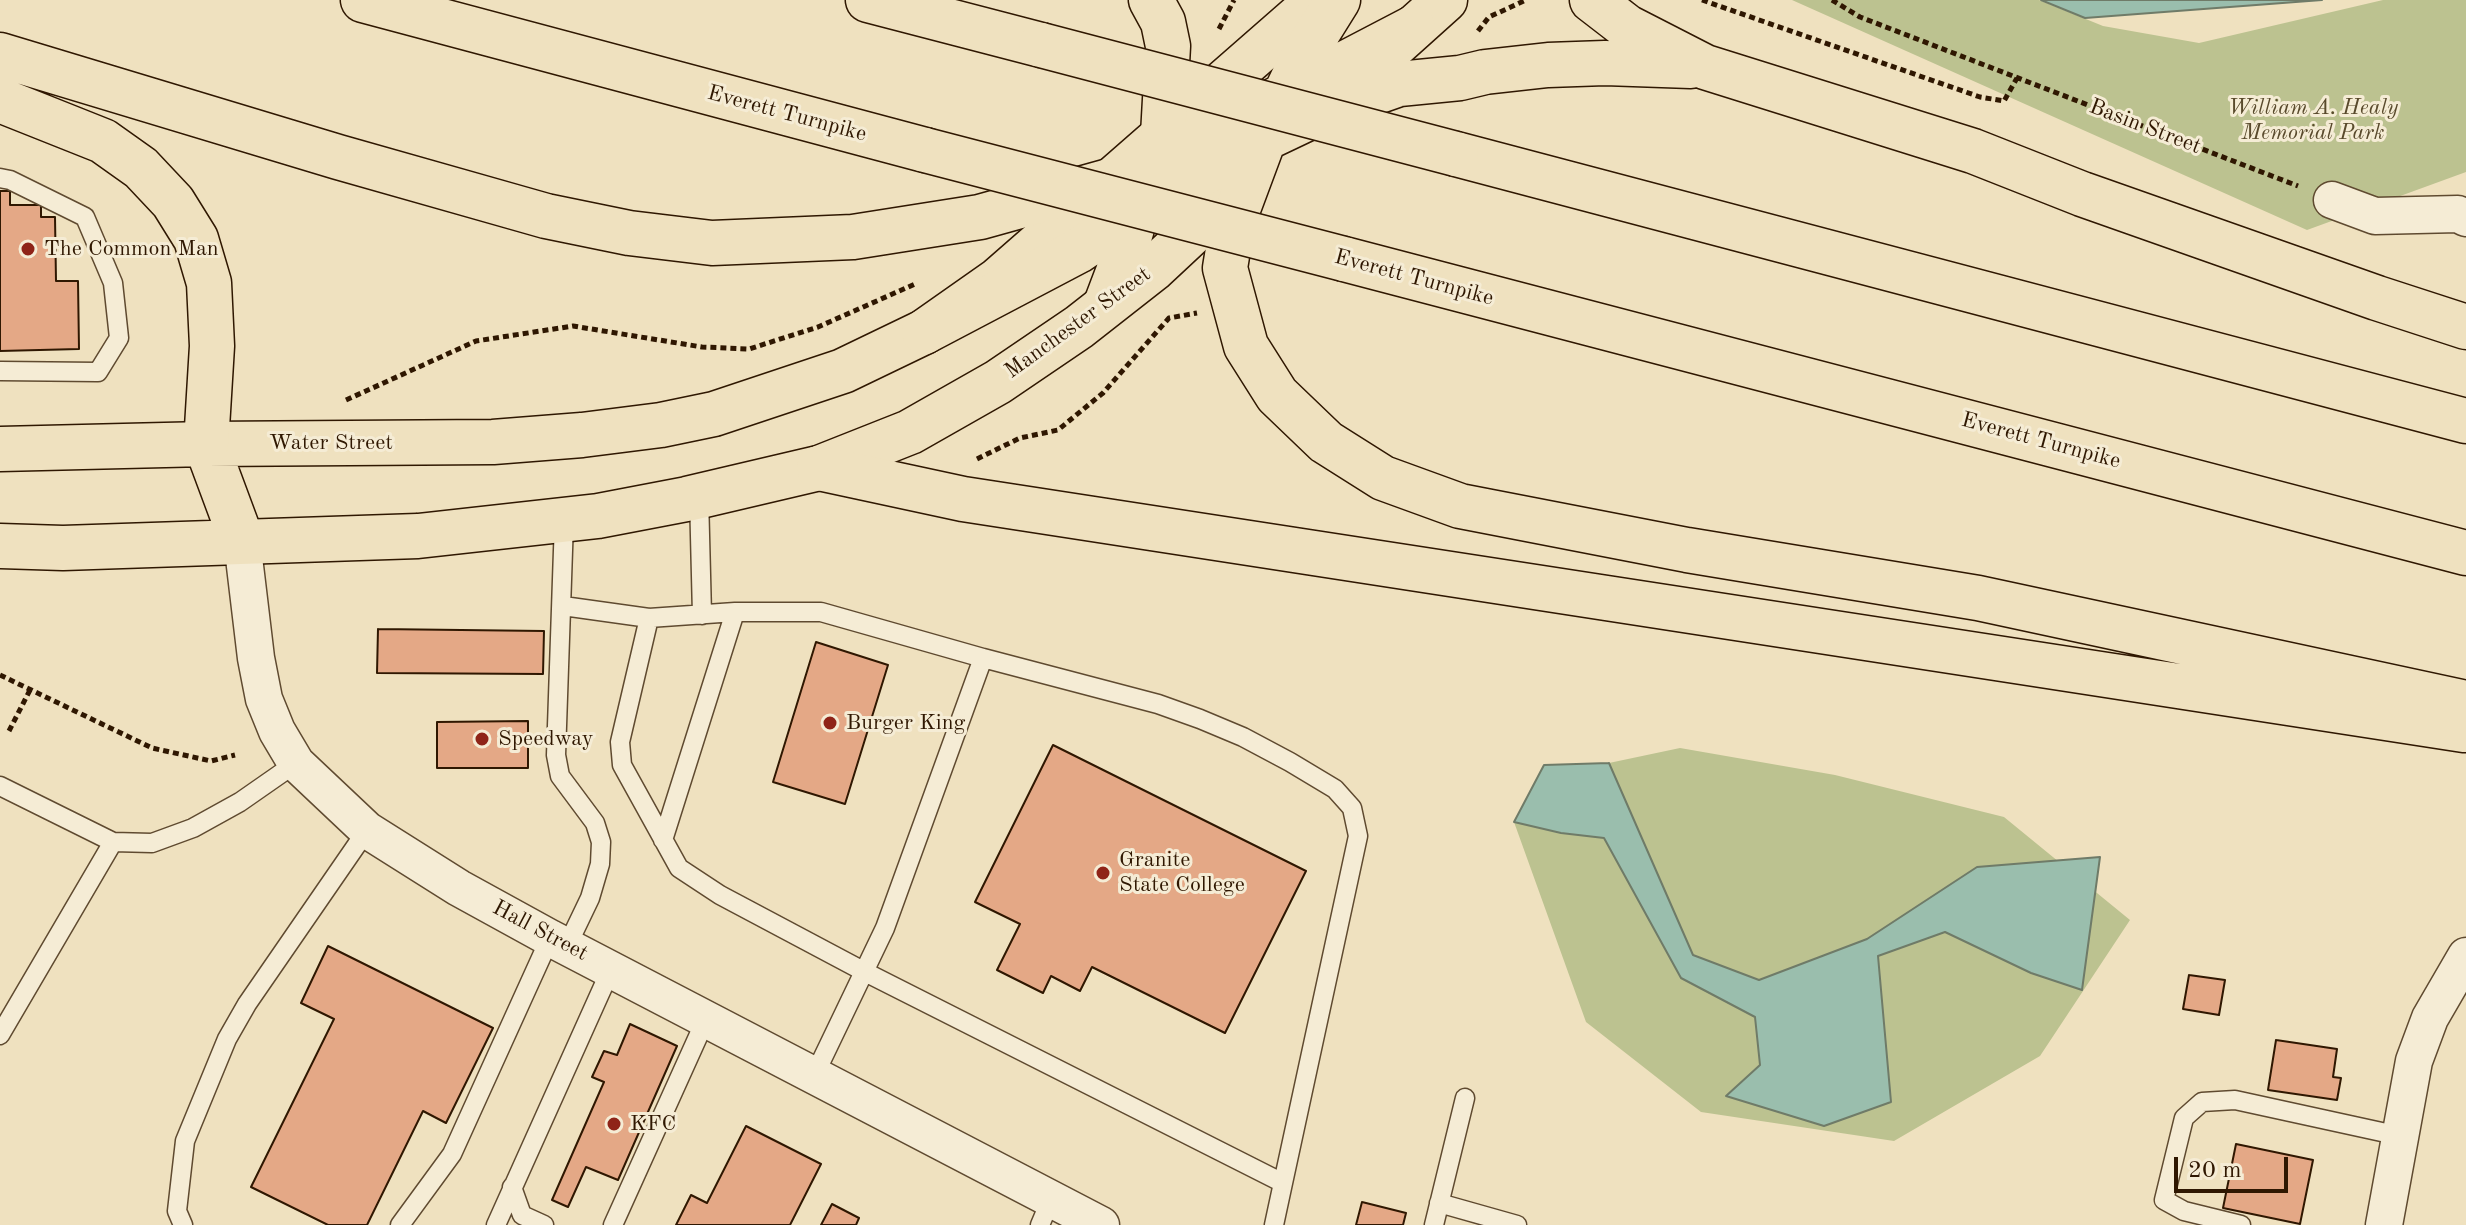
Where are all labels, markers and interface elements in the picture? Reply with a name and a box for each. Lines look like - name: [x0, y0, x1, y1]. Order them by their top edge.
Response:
- street label: Everett Turnpike: [704, 80, 870, 148]
- street label: Basin Street: [2085, 94, 2205, 160]
- park label: William A. Healy Memorial Park: [2228, 95, 2398, 146]
- place label: The Common Man: [44, 236, 219, 262]
- marker: The Common Man: [19, 240, 37, 258]
- street label: Everett Turnpike: [1331, 244, 1497, 312]
- street label: Manchester Street: [1000, 261, 1156, 385]
- street label: Everett Turnpike: [1958, 407, 2124, 475]
- street label: Water Street: [269, 430, 393, 456]
- place label: Burger King: [846, 710, 965, 736]
- marker: Burger King: [821, 714, 839, 732]
- place label: Speedway: [498, 726, 593, 752]
- marker: Speedway: [473, 730, 491, 748]
- place label: Granite State College: [1119, 847, 1245, 898]
- marker: Granite State College: [1094, 864, 1112, 882]
- street label: Hall Street: [488, 895, 592, 967]
- place label: KFC: [630, 1111, 676, 1137]
- marker: KFC: [605, 1115, 623, 1133]
- scale bar: [2178, 1141, 2292, 1191]
- text: 20 m: [2188, 1159, 2242, 1183]

